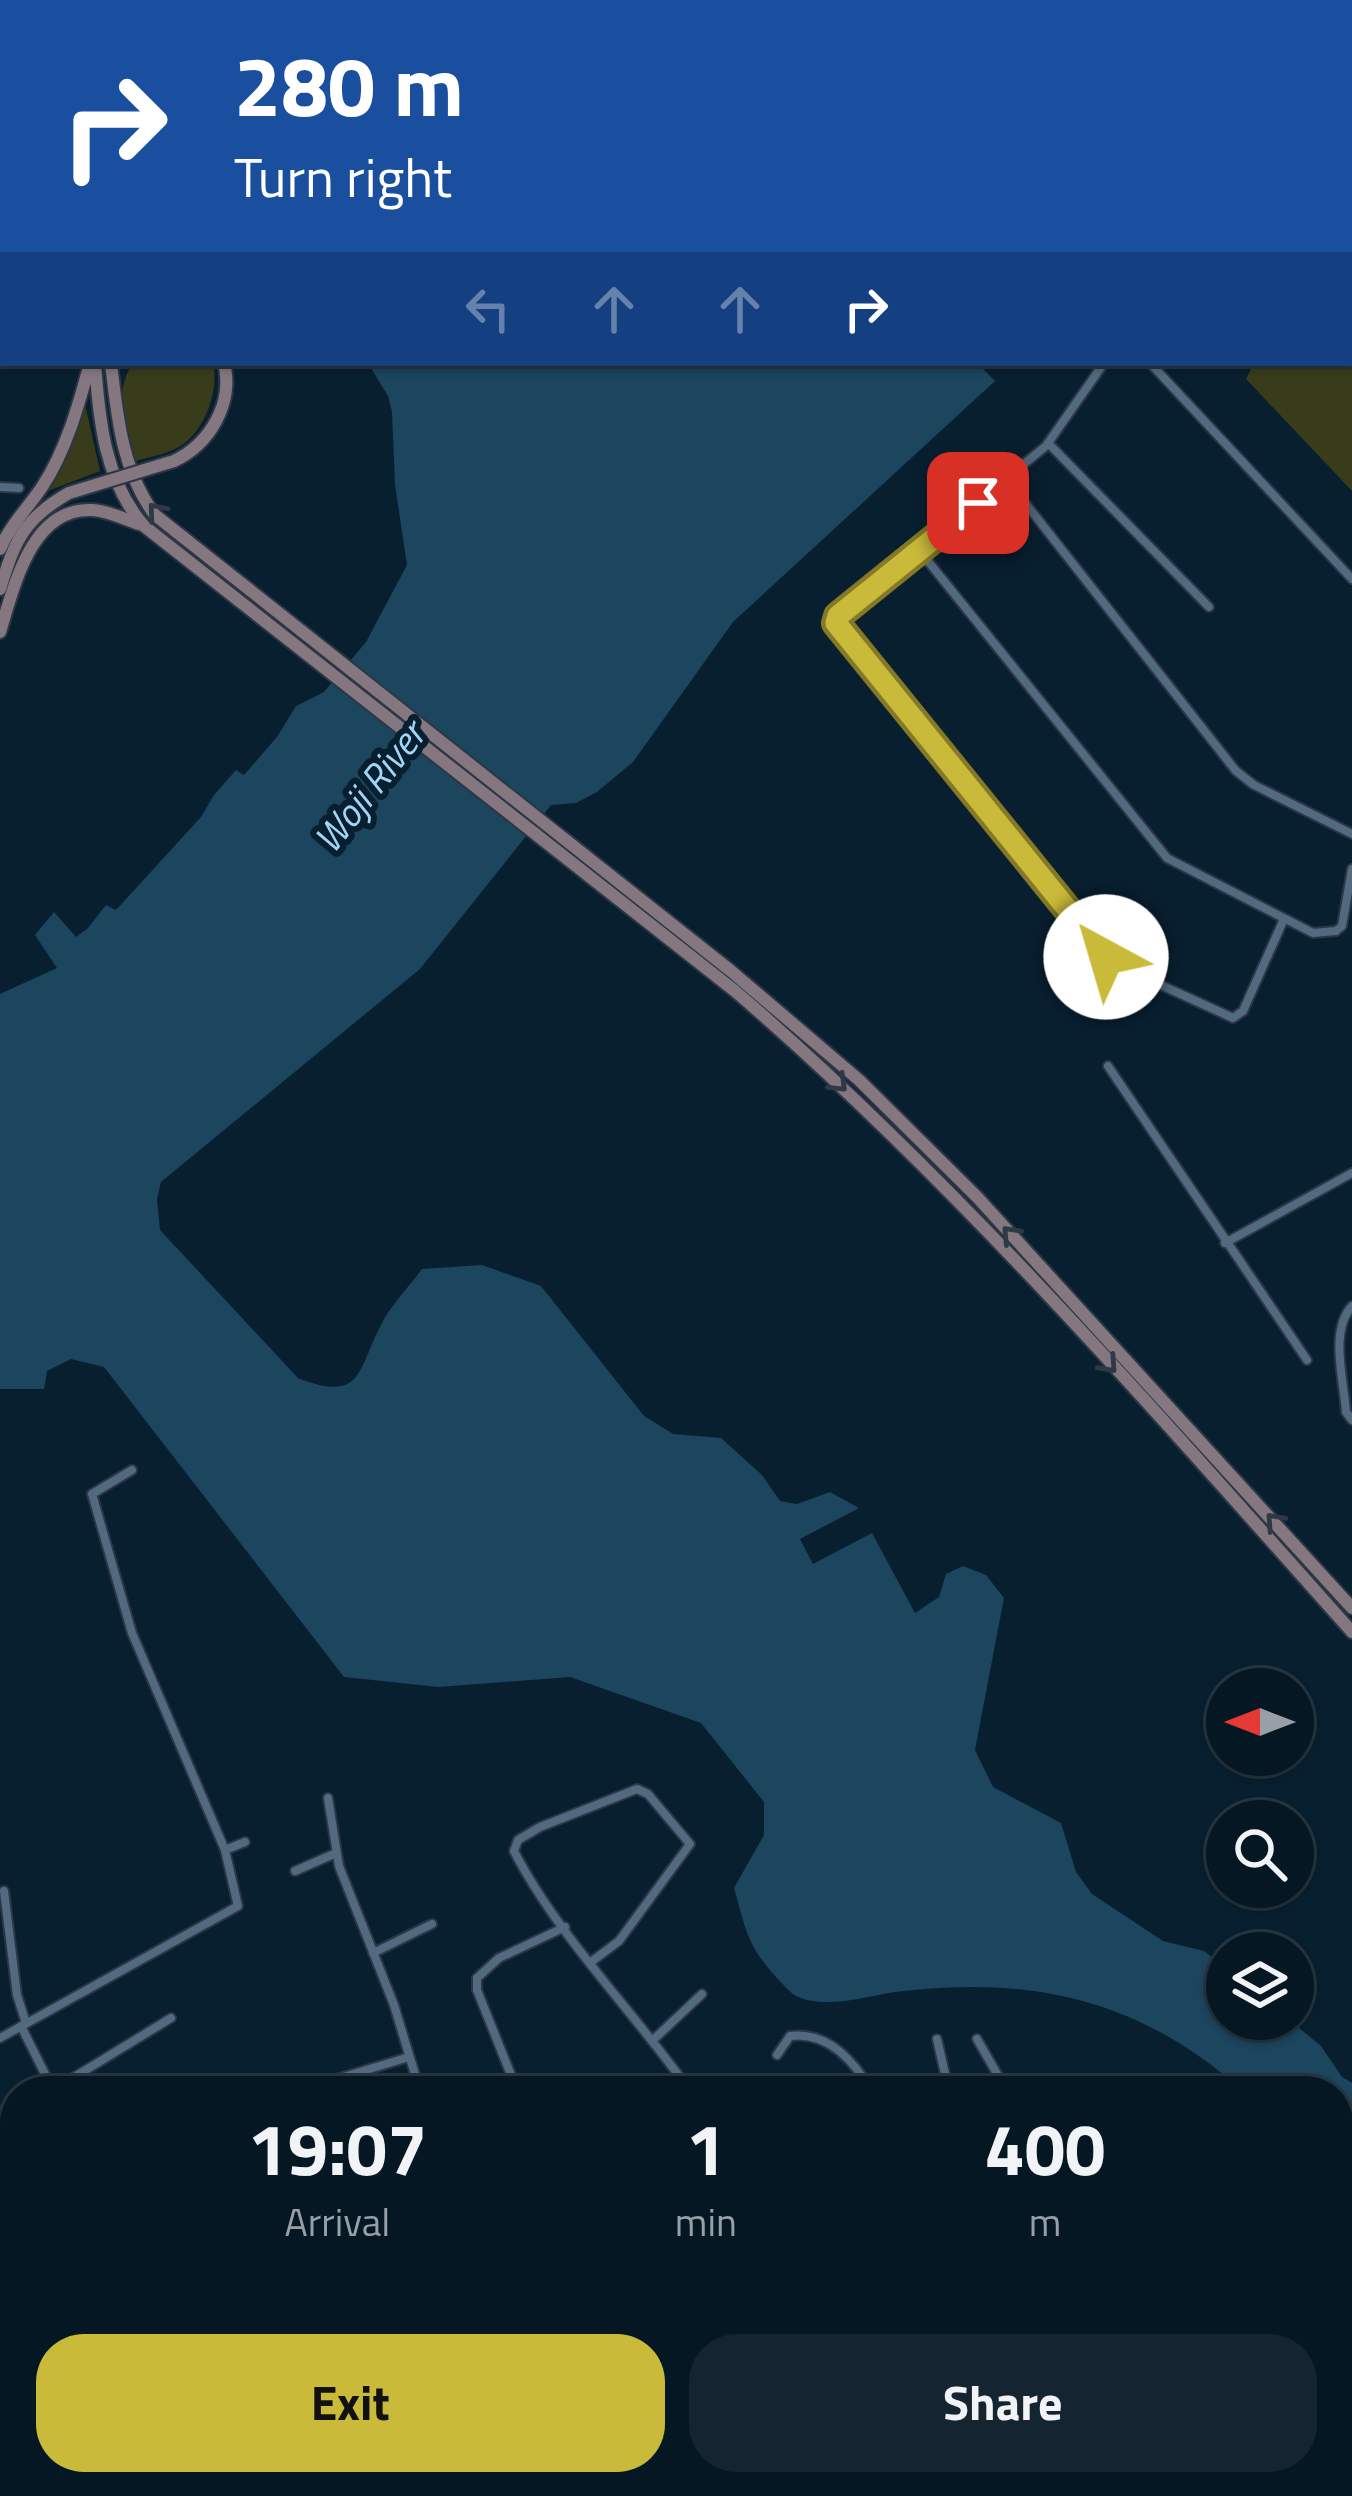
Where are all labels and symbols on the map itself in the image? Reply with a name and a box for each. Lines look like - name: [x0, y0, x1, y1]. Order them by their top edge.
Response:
- pin: [927, 452, 1029, 554]
- one-way arrow: [148, 503, 170, 525]
- water label: Woji River: [298, 705, 442, 865]
- position arrow: [1043, 894, 1169, 1020]
- one-way arrow: [825, 1070, 846, 1092]
- one-way arrow: [1003, 1226, 1025, 1247]
- one-way arrow: [1095, 1352, 1116, 1373]
- one-way arrow: [1267, 1514, 1288, 1535]
- north arrow: [1206, 1668, 1314, 1776]

